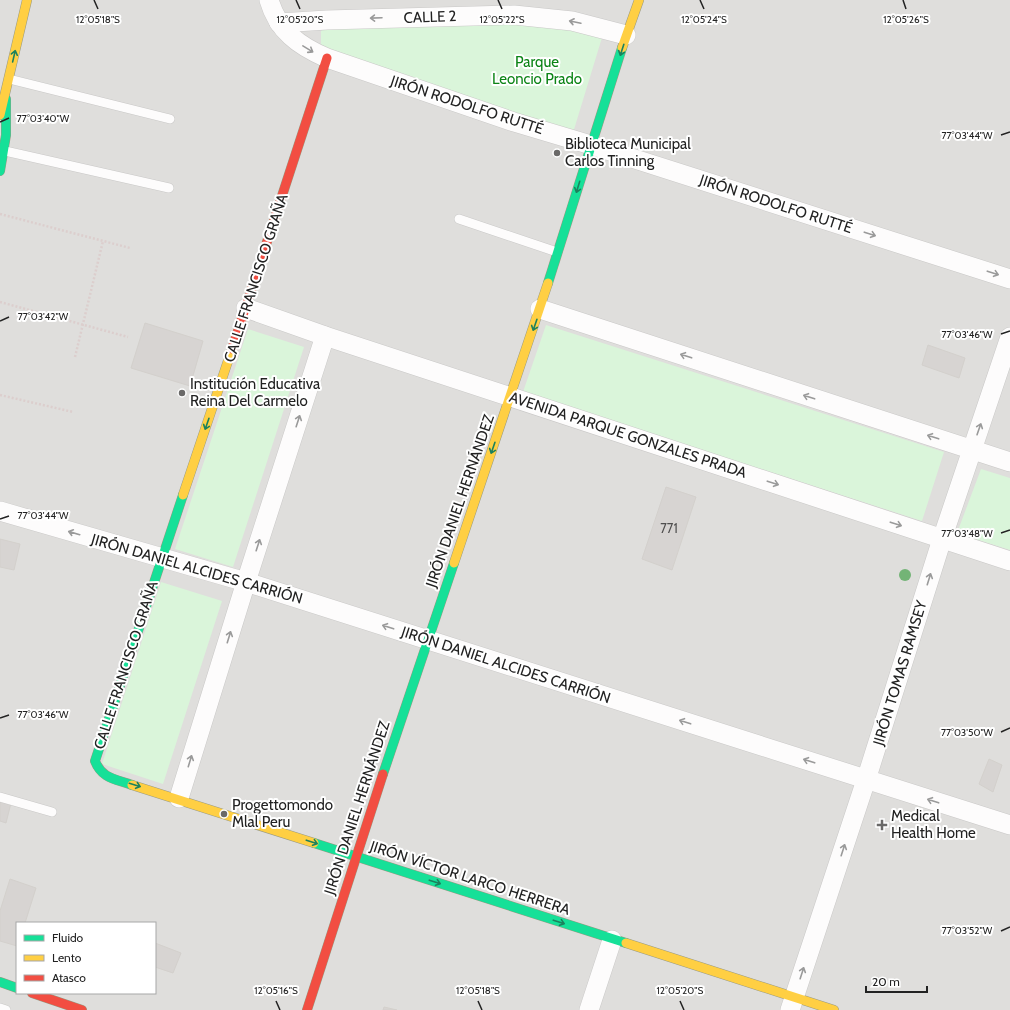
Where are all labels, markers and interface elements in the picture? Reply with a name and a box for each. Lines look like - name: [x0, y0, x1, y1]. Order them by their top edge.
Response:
- street label: CALLE 2: [403, 7, 457, 27]
- text: 12°05'18"S: [76, 13, 120, 26]
- text: 12°05'20"S: [277, 13, 324, 26]
- text: 12°05'22"S: [479, 13, 525, 26]
- text: 12°05'24"S: [681, 13, 727, 26]
- text: 12°05'26"S: [883, 13, 929, 26]
- one-way arrow: [370, 14, 383, 22]
- one-way arrow: [569, 17, 582, 25]
- one-way arrow: [617, 44, 625, 56]
- one-way arrow: [302, 45, 314, 53]
- one-way arrow: [11, 49, 19, 62]
- park label: Parque Leoncio Prado: [492, 53, 582, 88]
- street label: JIRÓN RODOLFO RUTTÉ: [387, 71, 546, 138]
- text: 77°03'40"W: [17, 112, 70, 125]
- text: 77°03'44"W: [941, 129, 993, 142]
- place label: Biblioteca Municipal Carlos Tinning: [565, 135, 691, 170]
- marker: Biblioteca Municipal Carlos Tinning: [552, 148, 562, 158]
- street label: JIRÓN RODOLFO RUTTÉ: [696, 170, 855, 237]
- one-way arrow: [574, 181, 581, 194]
- street label: CALLE FRANCISCO GRAÑA: [220, 191, 292, 364]
- one-way arrow: [863, 231, 876, 238]
- one-way arrow: [987, 270, 999, 278]
- text: 77°03'42"W: [18, 310, 69, 323]
- one-way arrow: [530, 318, 538, 330]
- text: 77°03'46"W: [941, 328, 993, 341]
- one-way arrow: [679, 352, 692, 359]
- place label: Institución Educativa Reina Del Carmelo: [190, 375, 321, 410]
- marker: Institución Educativa Reina Del Carmelo: [177, 388, 187, 398]
- street label: AVENIDA PARQUE GONZALES PRADA: [507, 388, 750, 482]
- one-way arrow: [804, 392, 816, 400]
- street label: JIRÓN DANIEL HERNÁNDEZ: [421, 411, 498, 591]
- one-way arrow: [295, 415, 302, 428]
- one-way arrow: [203, 418, 210, 431]
- one-way arrow: [975, 423, 983, 435]
- one-way arrow: [927, 433, 940, 440]
- one-way arrow: [488, 441, 496, 453]
- one-way arrow: [766, 480, 779, 487]
- text: 77°03'44"W: [17, 509, 69, 522]
- house number: 771: [660, 520, 678, 536]
- one-way arrow: [890, 520, 902, 528]
- text: 77°03'48"W: [941, 527, 993, 540]
- one-way arrow: [67, 528, 80, 536]
- street label: JIRÓN DANIEL ALCIDES CARRIÓN: [88, 529, 305, 608]
- one-way arrow: [255, 538, 262, 551]
- one-way arrow: [926, 573, 934, 585]
- street label: CALLE FRANCISCO GRAÑA: [90, 578, 162, 751]
- street label: JIRÓN TOMAS RAMSEY: [868, 597, 931, 749]
- street label: JIRÓN DANIEL ALCIDES CARRIÓN: [398, 621, 613, 707]
- one-way arrow: [381, 623, 394, 630]
- one-way arrow: [226, 631, 233, 644]
- text: 77°03'46"W: [17, 708, 69, 721]
- street label: JIRÓN DANIEL HERNÁNDEZ: [319, 718, 394, 898]
- one-way arrow: [679, 718, 692, 725]
- text: 77°03'50"W: [941, 726, 994, 739]
- one-way arrow: [187, 755, 194, 768]
- one-way arrow: [803, 757, 815, 765]
- one-way arrow: [128, 782, 141, 789]
- place label: Progettomondo Mlal Peru: [232, 796, 333, 831]
- one-way arrow: [926, 797, 939, 804]
- place label: Medical Health Home: [891, 807, 976, 842]
- marker: Progettomondo Mlal Peru: [219, 809, 229, 819]
- marker: Medical Health Home: [876, 819, 888, 831]
- street label: JIRÓN VÍCTOR LARCO HERRERA: [367, 836, 573, 919]
- one-way arrow: [305, 838, 317, 846]
- one-way arrow: [840, 843, 847, 856]
- one-way arrow: [429, 879, 442, 886]
- one-way arrow: [552, 919, 565, 926]
- legend: [16, 922, 156, 994]
- text: 77°03'52"W: [942, 924, 993, 937]
- text: Fluido: [52, 930, 84, 945]
- text: Lento: [52, 950, 82, 965]
- one-way arrow: [799, 967, 806, 980]
- scale bar: [866, 968, 927, 994]
- text: Atasco: [52, 970, 86, 985]
- text: 20 m: [872, 974, 900, 989]
- text: 12°05'16"S: [254, 984, 298, 997]
- text: 12°05'18"S: [456, 984, 500, 997]
- text: 12°05'20"S: [657, 984, 704, 997]

